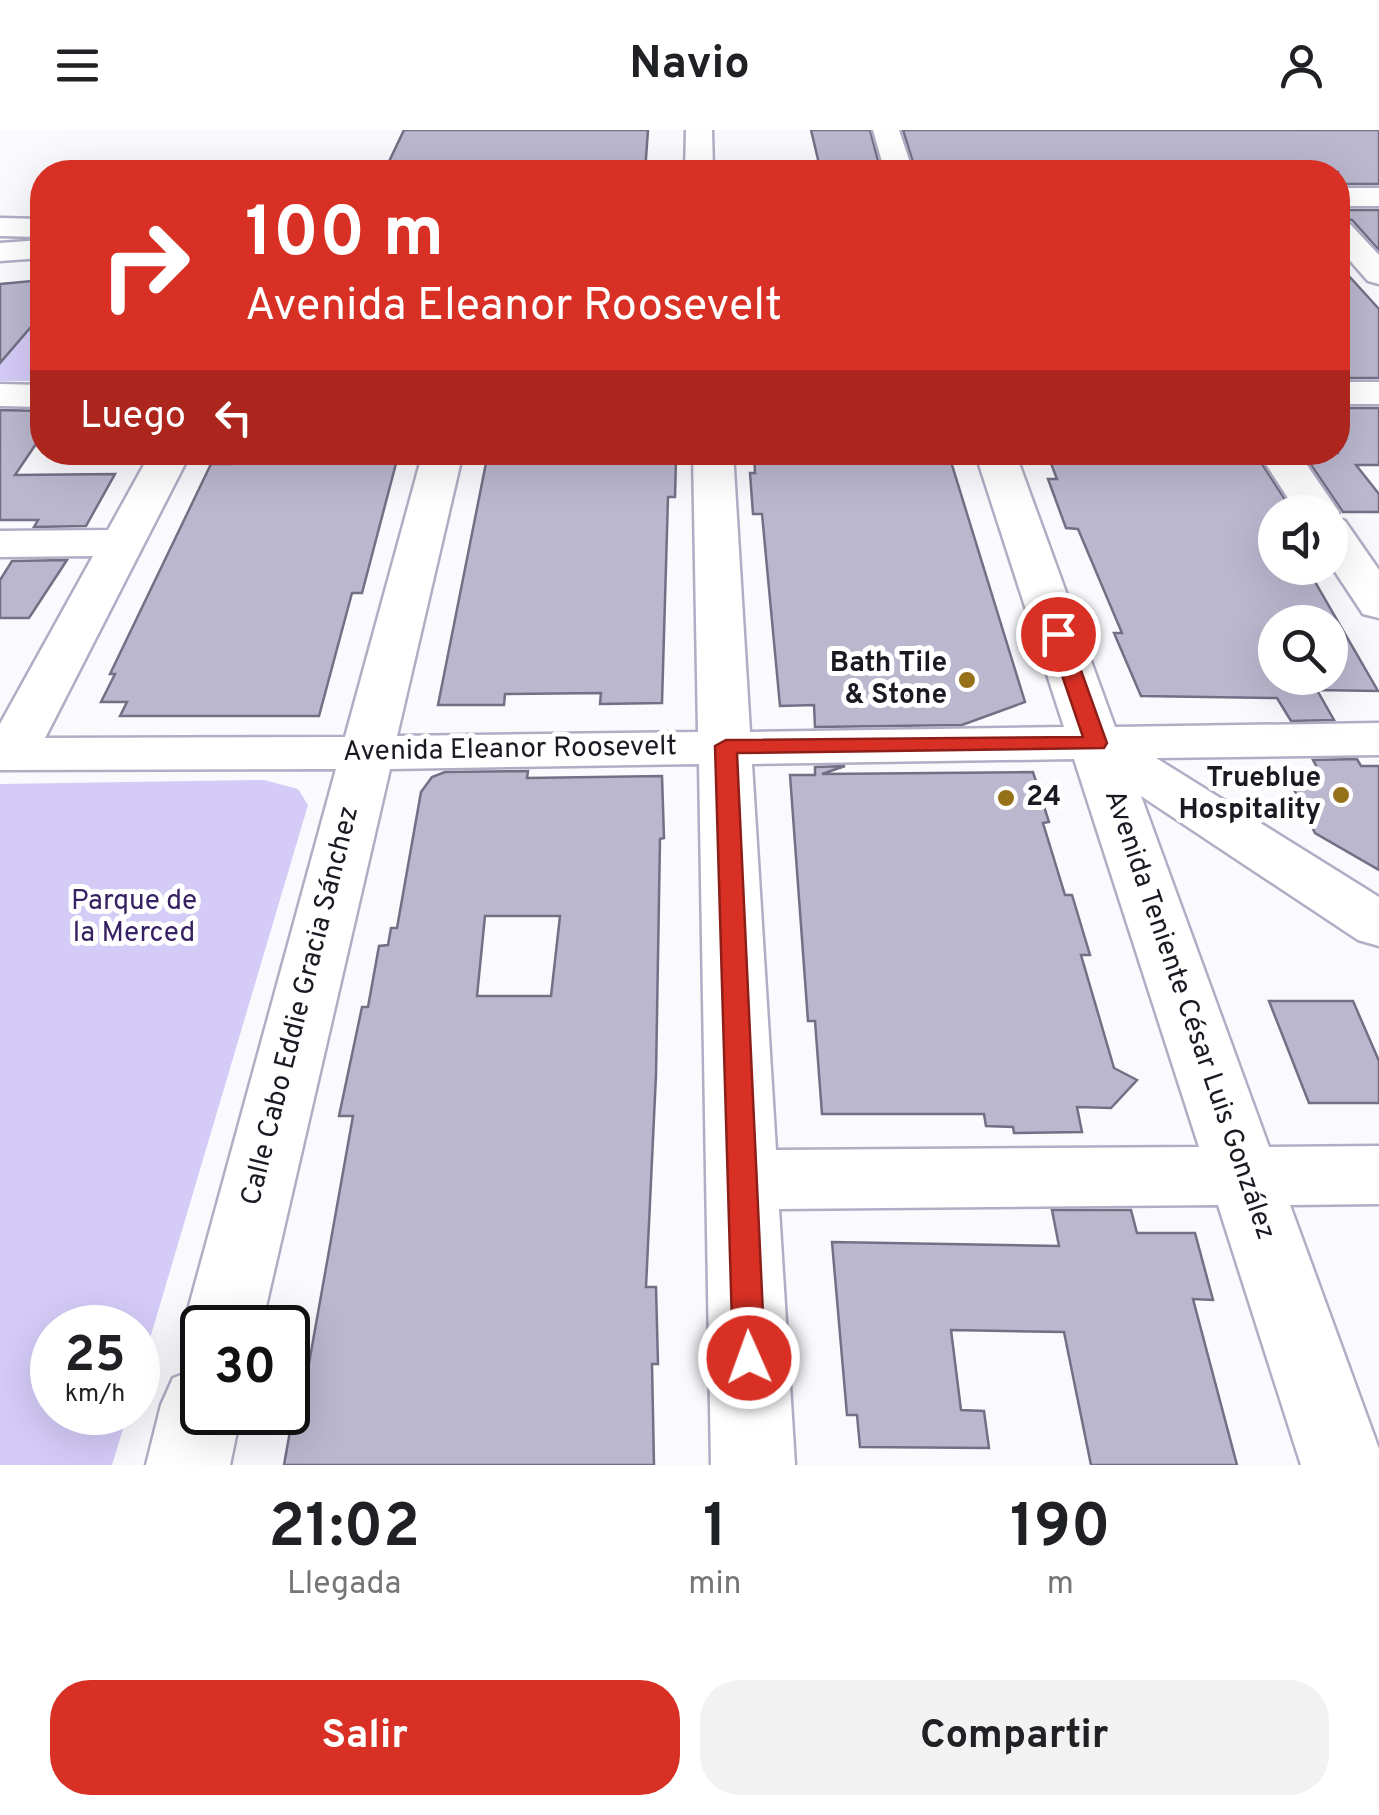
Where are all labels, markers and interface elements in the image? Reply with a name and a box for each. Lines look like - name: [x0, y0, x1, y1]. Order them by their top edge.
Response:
- text: Navio: [629, 37, 750, 94]
- icon: menu: [50, 38, 105, 93]
- icon: person: [1274, 38, 1329, 93]
- text: 100 m: [245, 192, 444, 281]
- icon: right: [80, 200, 210, 330]
- text: Avenida Eleanor Roosevelt: [245, 279, 782, 336]
- icon: left: [206, 390, 261, 445]
- text: Luego: [80, 393, 186, 442]
- map controls: [1258, 495, 1348, 695]
- button: sound: [1258, 495, 1348, 585]
- pin: [1016, 592, 1101, 677]
- button: search: [1258, 605, 1348, 695]
- icon: arrive: [1031, 607, 1086, 662]
- place label: Bath Tile & Stone: [830, 646, 947, 714]
- marker: Bath Tile & Stone: [956, 669, 978, 691]
- street label: Avenida Eleanor Roosevelt: [343, 729, 677, 771]
- place label: Trueblue Hospitality: [1178, 761, 1321, 829]
- place label: 24: [1026, 780, 1061, 816]
- marker: Trueblue Hospitality: [1330, 784, 1352, 806]
- street label: Avenida Teniente César Luis González: [1095, 785, 1283, 1245]
- marker: 24: [995, 787, 1017, 809]
- street label: Calle Cabo Eddie Gracia Sánchez: [234, 803, 368, 1209]
- park label: Parque de la Merced: [71, 884, 197, 952]
- speed limit sign: 30: [180, 1305, 310, 1435]
- position arrow: [697, 1306, 801, 1410]
- text: 25: [64, 1326, 126, 1389]
- text: km/h: [65, 1379, 125, 1411]
- text: 21:02: [268, 1492, 420, 1568]
- text: 1: [703, 1492, 727, 1568]
- text: 190: [1010, 1492, 1111, 1568]
- text: Llegada: [287, 1565, 401, 1605]
- text: min: [688, 1565, 742, 1605]
- text: m: [1047, 1565, 1074, 1605]
- button: Salir: [50, 1680, 680, 1795]
- button: Compartir: [700, 1680, 1329, 1795]

